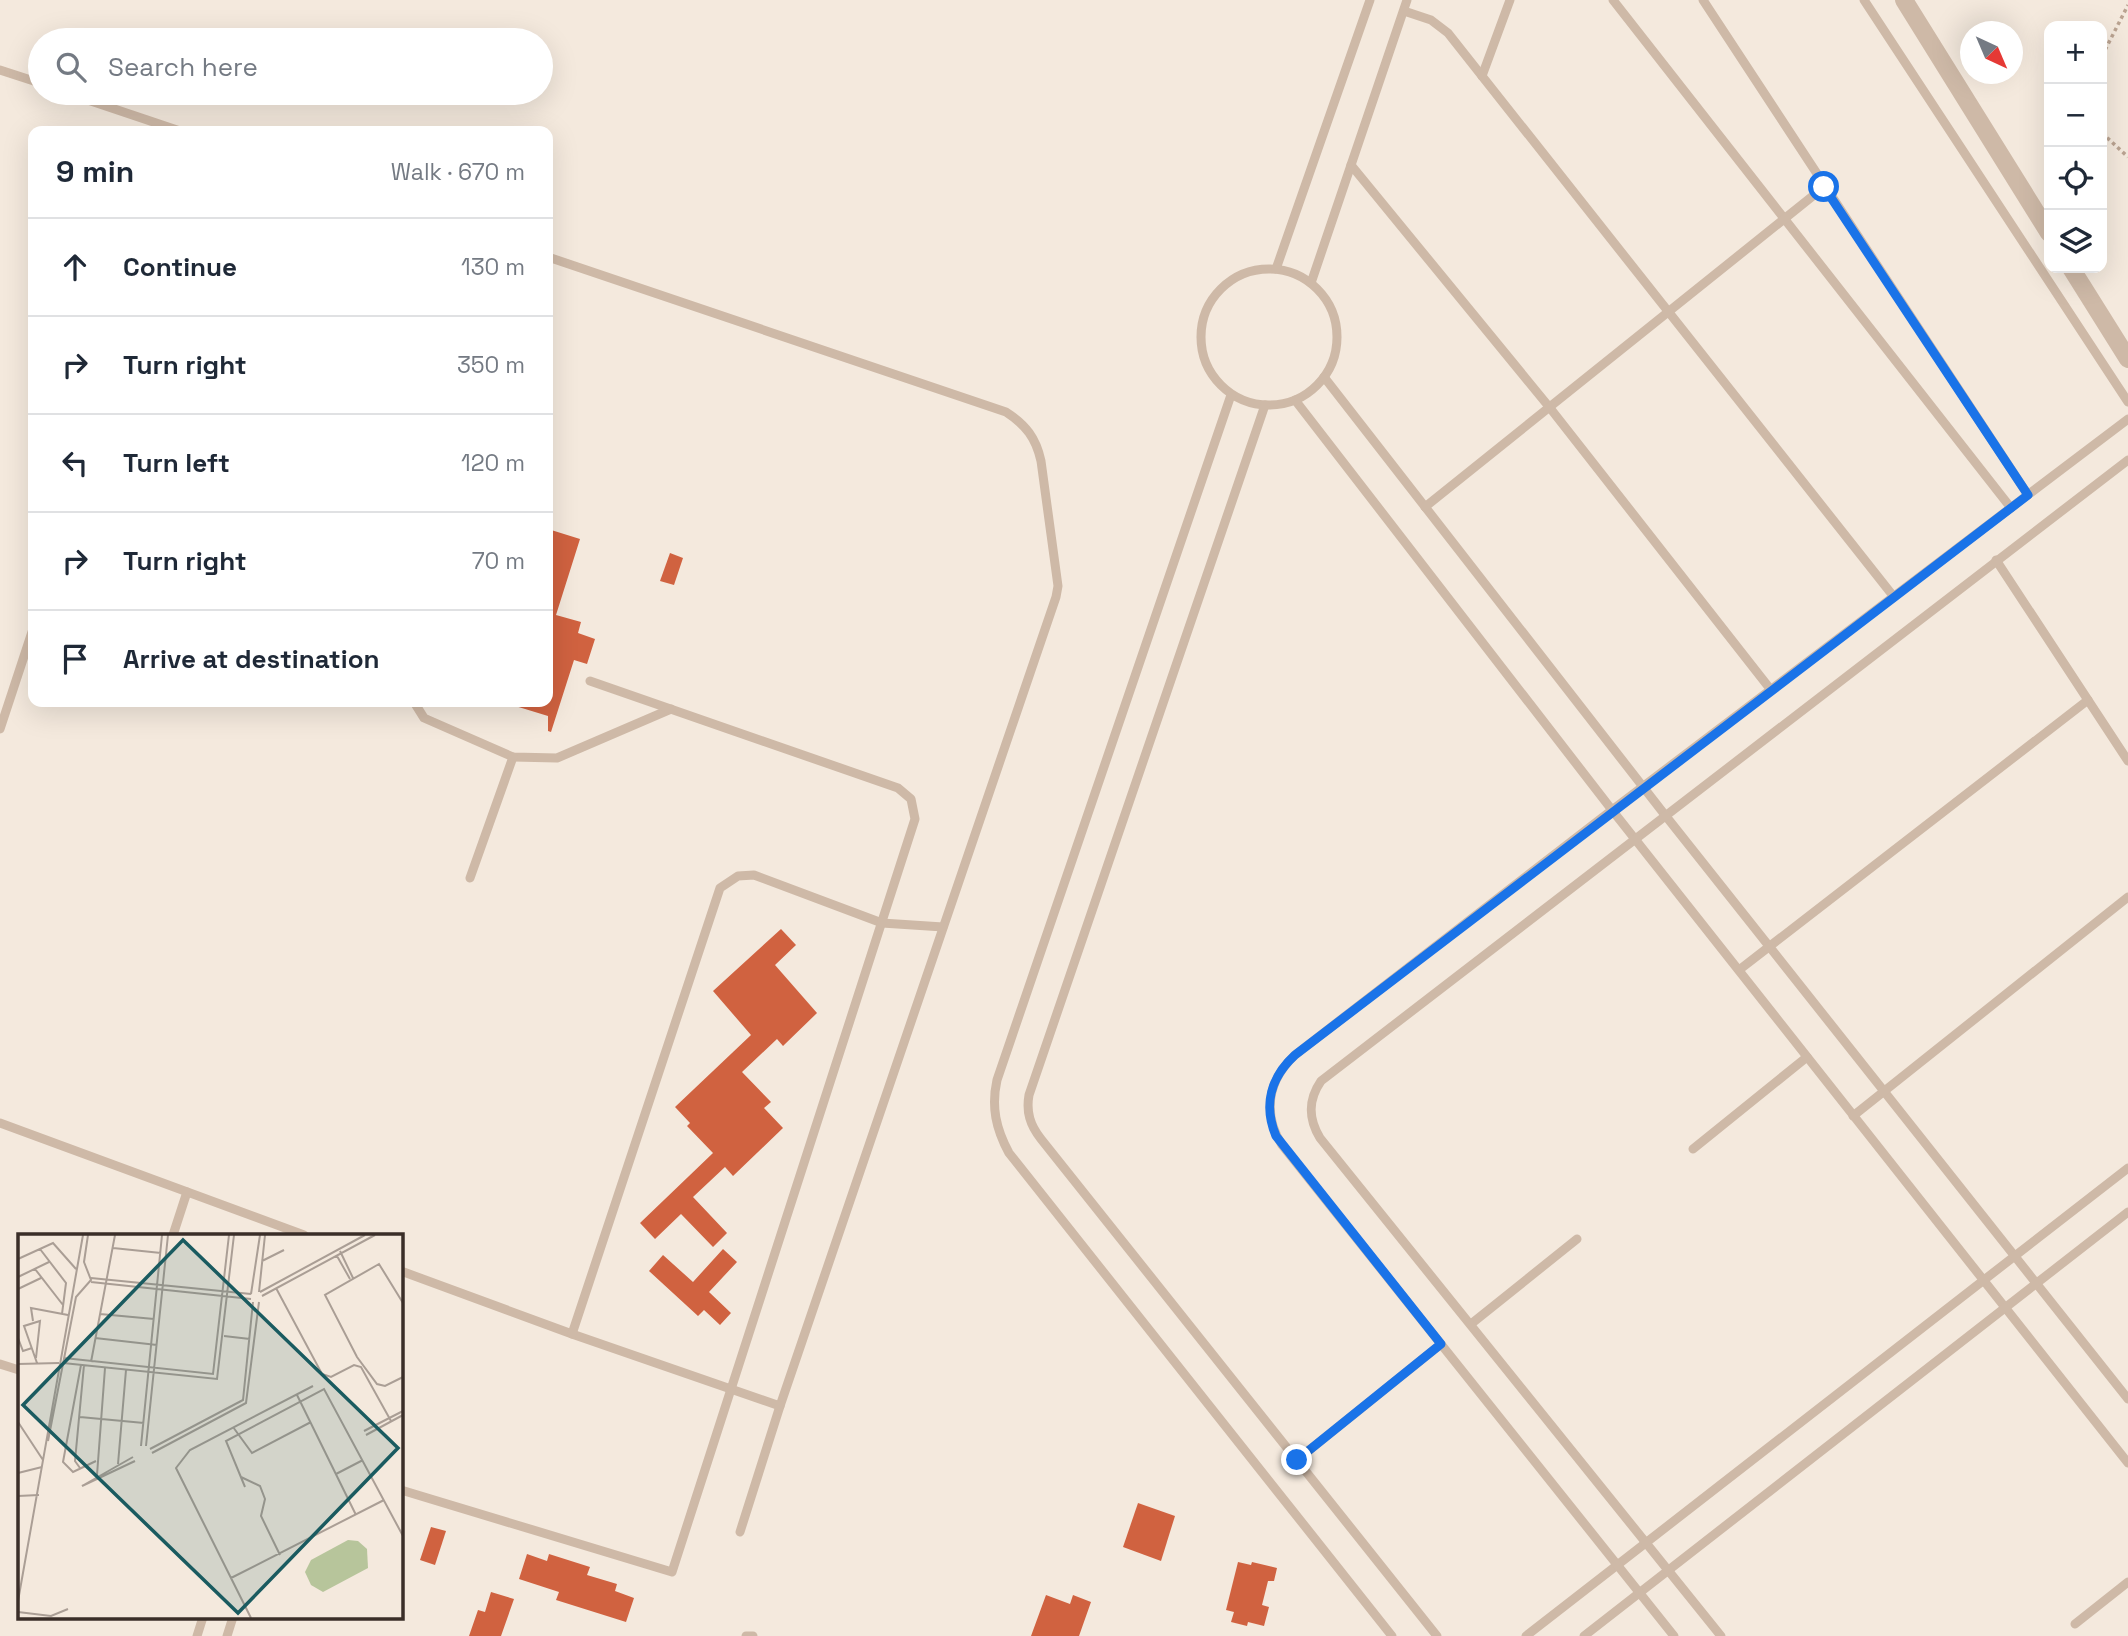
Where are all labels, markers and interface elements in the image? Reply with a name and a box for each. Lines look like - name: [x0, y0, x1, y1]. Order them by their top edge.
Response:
- north arrow: [1960, 21, 2023, 84]
- map controls: [2044, 21, 2107, 273]
- button: +: [2044, 21, 2107, 84]
- search box: [28, 28, 553, 105]
- icon: search: [52, 48, 90, 86]
- text: Search here: [108, 50, 258, 84]
- button: −: [2044, 84, 2107, 147]
- button: locate: [2044, 147, 2107, 210]
- text: 9 min: [56, 152, 134, 191]
- text: Walk · 670 m: [391, 157, 525, 187]
- route start: [1808, 171, 1839, 202]
- button: layers: [2044, 210, 2107, 273]
- icon: ahead: [56, 248, 94, 286]
- text: Continue: [123, 250, 237, 284]
- text: 130 m: [461, 252, 525, 282]
- icon: right: [56, 346, 94, 384]
- text: Turn right: [123, 348, 247, 382]
- text: 350 m: [457, 350, 525, 380]
- icon: left: [56, 444, 94, 482]
- text: Turn left: [123, 446, 230, 480]
- text: 120 m: [461, 448, 525, 478]
- icon: right: [56, 542, 94, 580]
- text: Turn right: [123, 544, 247, 578]
- text: 70 m: [472, 546, 525, 576]
- icon: arrive: [56, 640, 94, 678]
- text: Arrive at destination: [123, 642, 380, 676]
- inset map: [18, 1234, 402, 1618]
- route end: [1281, 1444, 1312, 1475]

